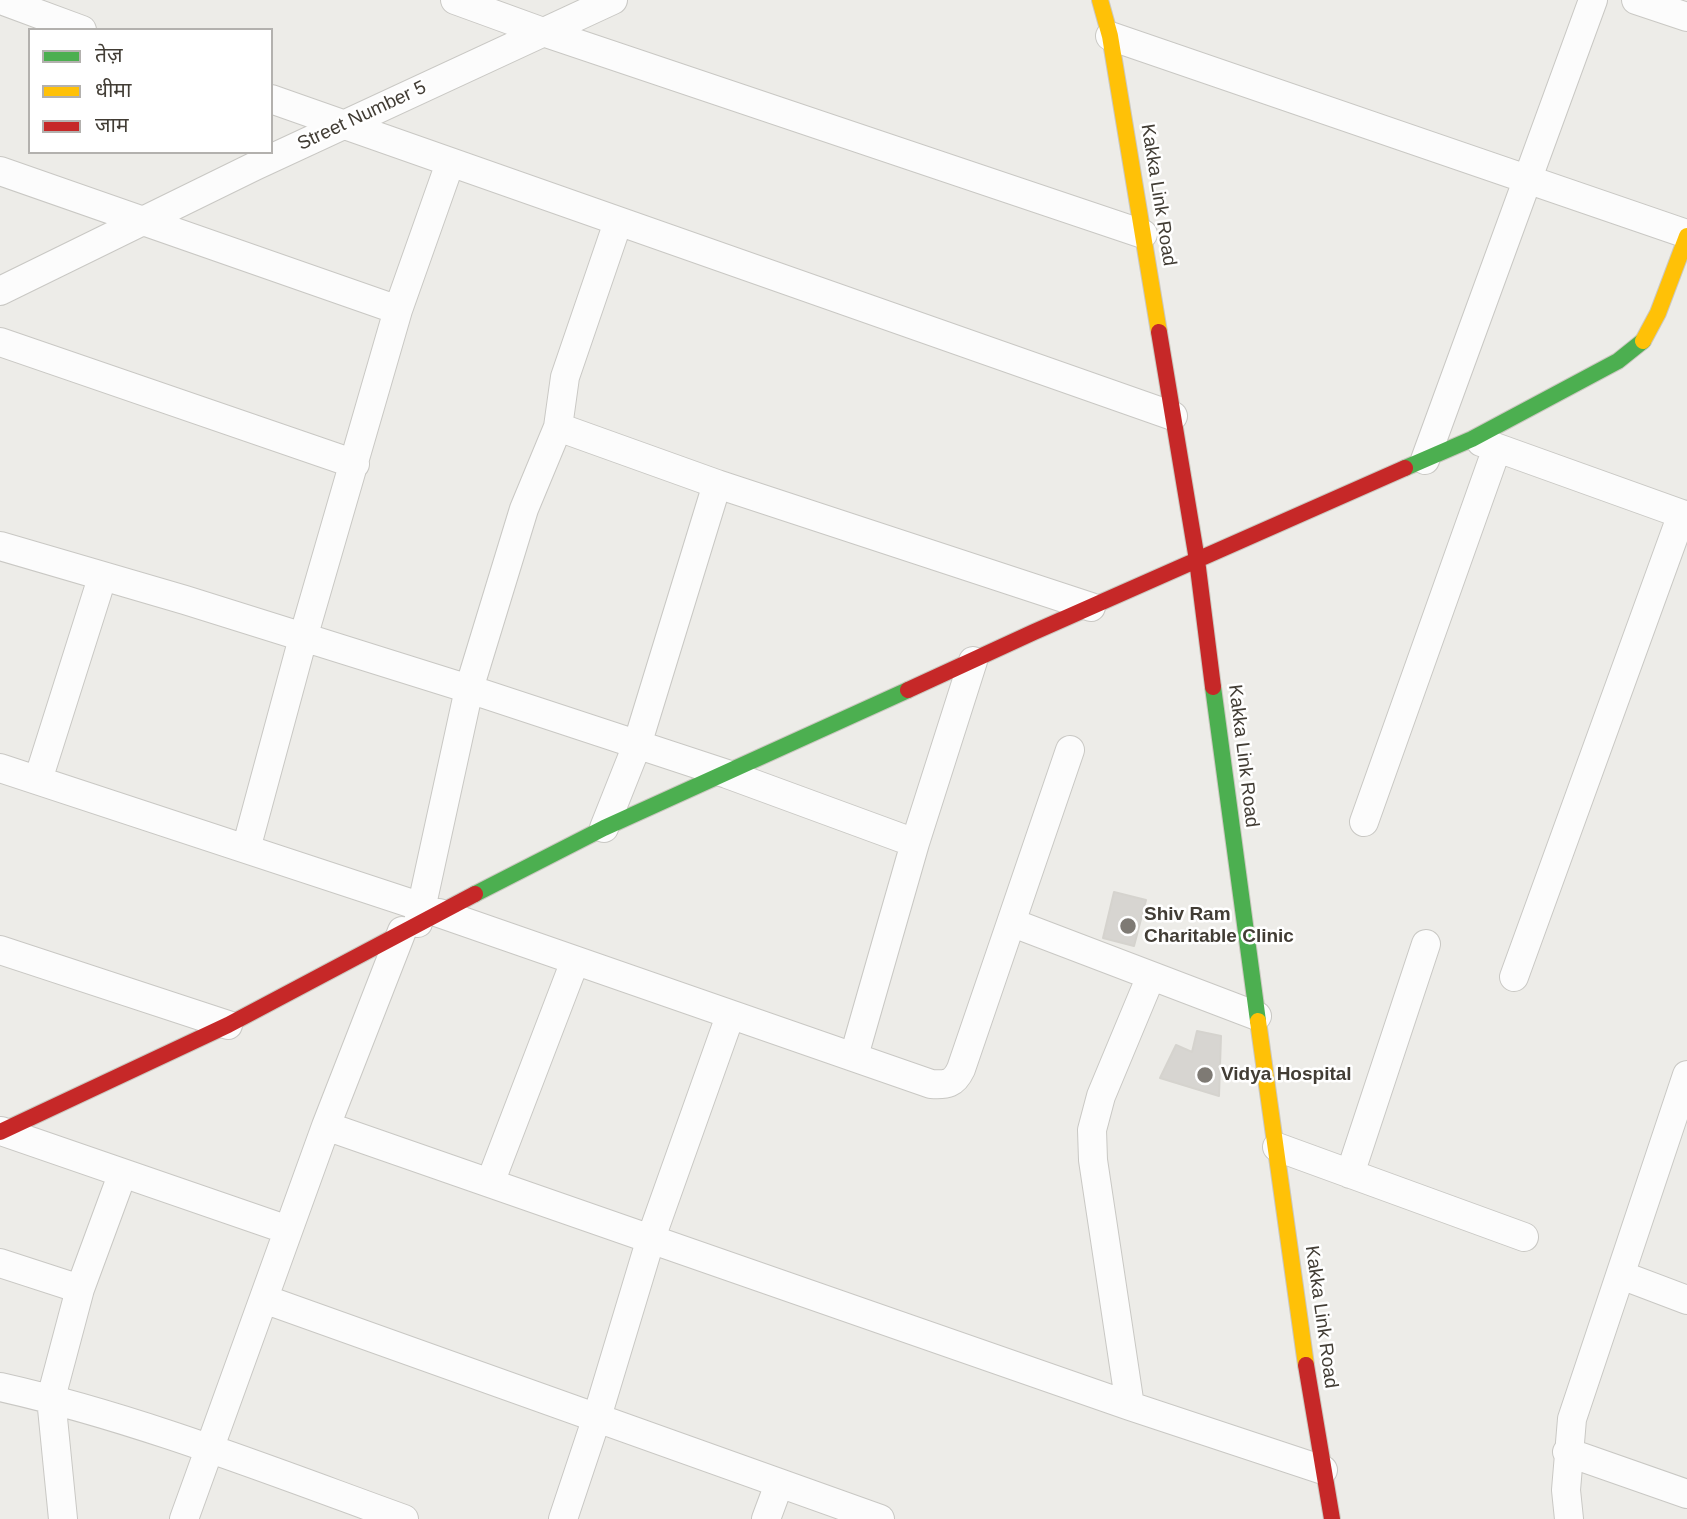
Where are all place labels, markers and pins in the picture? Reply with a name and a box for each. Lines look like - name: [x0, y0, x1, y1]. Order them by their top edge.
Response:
- place label: Shiv Ram Charitable Clinic: [1144, 904, 1294, 948]
- marker: Shiv Ram Charitable Clinic: [1118, 916, 1138, 936]
- place label: Vidya Hospital: [1221, 1064, 1352, 1086]
- marker: Vidya Hospital: [1195, 1065, 1215, 1085]

